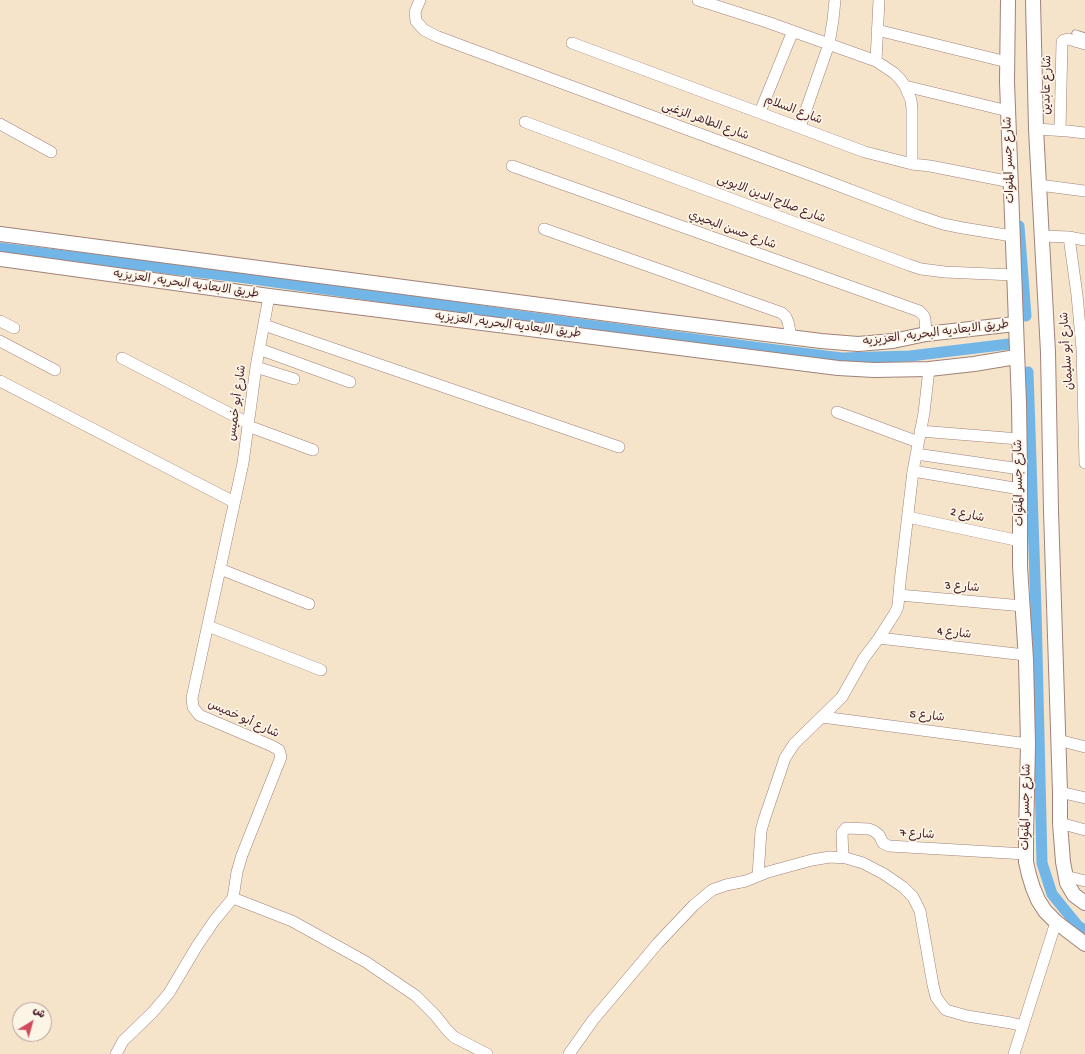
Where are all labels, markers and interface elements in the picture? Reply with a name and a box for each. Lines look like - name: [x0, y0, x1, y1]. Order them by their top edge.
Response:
- street label: شارع عابدين: [1040, 55, 1056, 115]
- street label: شارع السلام: [762, 93, 824, 129]
- street label: شارع الطاهر الزغبى: [659, 100, 751, 144]
- street label: شارع جسر المنوات: [1001, 116, 1019, 204]
- street label: شارع صلاح الدين الايوبى: [715, 173, 827, 227]
- street label: شارع حسن البحيري: [686, 208, 778, 254]
- street label: طريق الابعاديه البحريه, العزيزيه: [112, 268, 260, 302]
- street label: طريق الابعاديه البحريه, العزيزيه: [434, 310, 582, 342]
- street label: شارع أبو سليمان: [1058, 311, 1078, 391]
- street label: طريق الابعاديه البحريه, العزيزيه: [862, 318, 1010, 350]
- street label: شارع أبو خميس: [226, 364, 250, 442]
- street label: شارع جسر المنوات: [1012, 439, 1028, 527]
- street label: شارع 2: [949, 505, 985, 527]
- street label: شارع 3: [944, 579, 980, 597]
- street label: شارع 4: [936, 625, 972, 643]
- street label: شارع أبو خميس: [205, 698, 281, 742]
- street label: شارع 5: [909, 708, 945, 726]
- street label: شارع جسر المنوات: [1019, 763, 1035, 851]
- street label: شارع 7: [899, 827, 935, 843]
- north arrow: [12, 1002, 52, 1042]
- text: ش: [30, 1005, 47, 1022]

